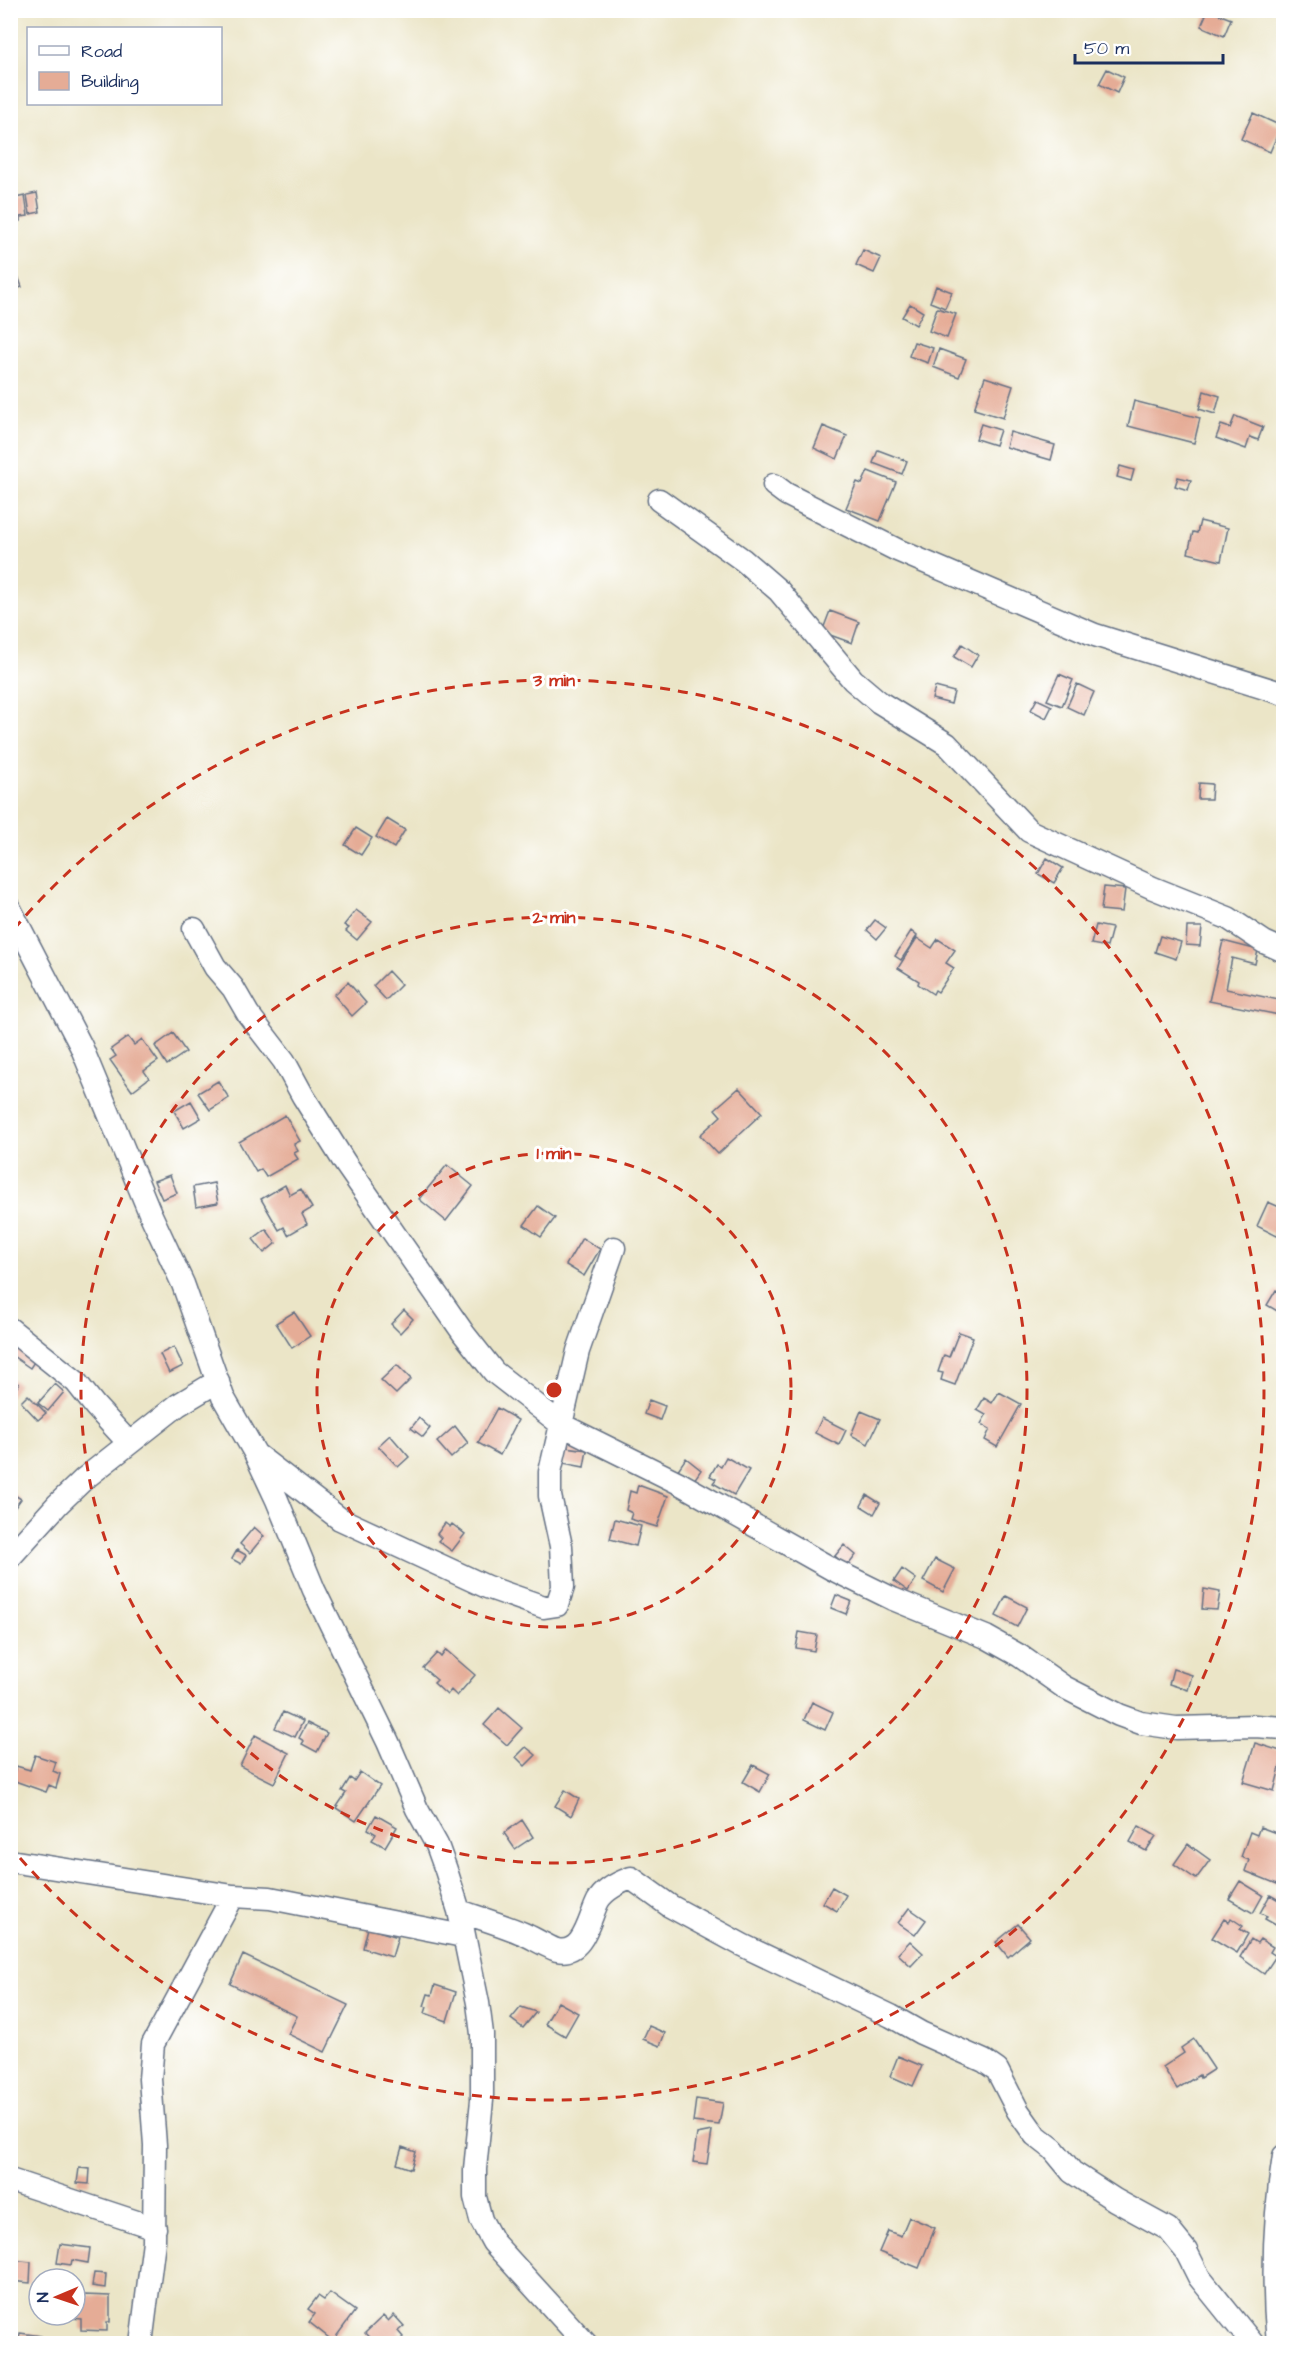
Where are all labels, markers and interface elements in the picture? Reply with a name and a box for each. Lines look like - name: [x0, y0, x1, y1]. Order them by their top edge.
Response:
- legend: [27, 27, 222, 105]
- scale bar: [1075, 27, 1224, 65]
- text: 50 m: [1084, 36, 1129, 61]
- text: Road: [81, 39, 122, 64]
- text: Building: [81, 69, 139, 95]
- text: 3 min: [532, 668, 575, 693]
- text: 2 min: [531, 905, 576, 930]
- text: 1 min: [536, 1141, 572, 1166]
- centre of rings: [544, 1380, 564, 1400]
- north arrow: [27, 2267, 87, 2327]
- text: N: [32, 2292, 54, 2303]

